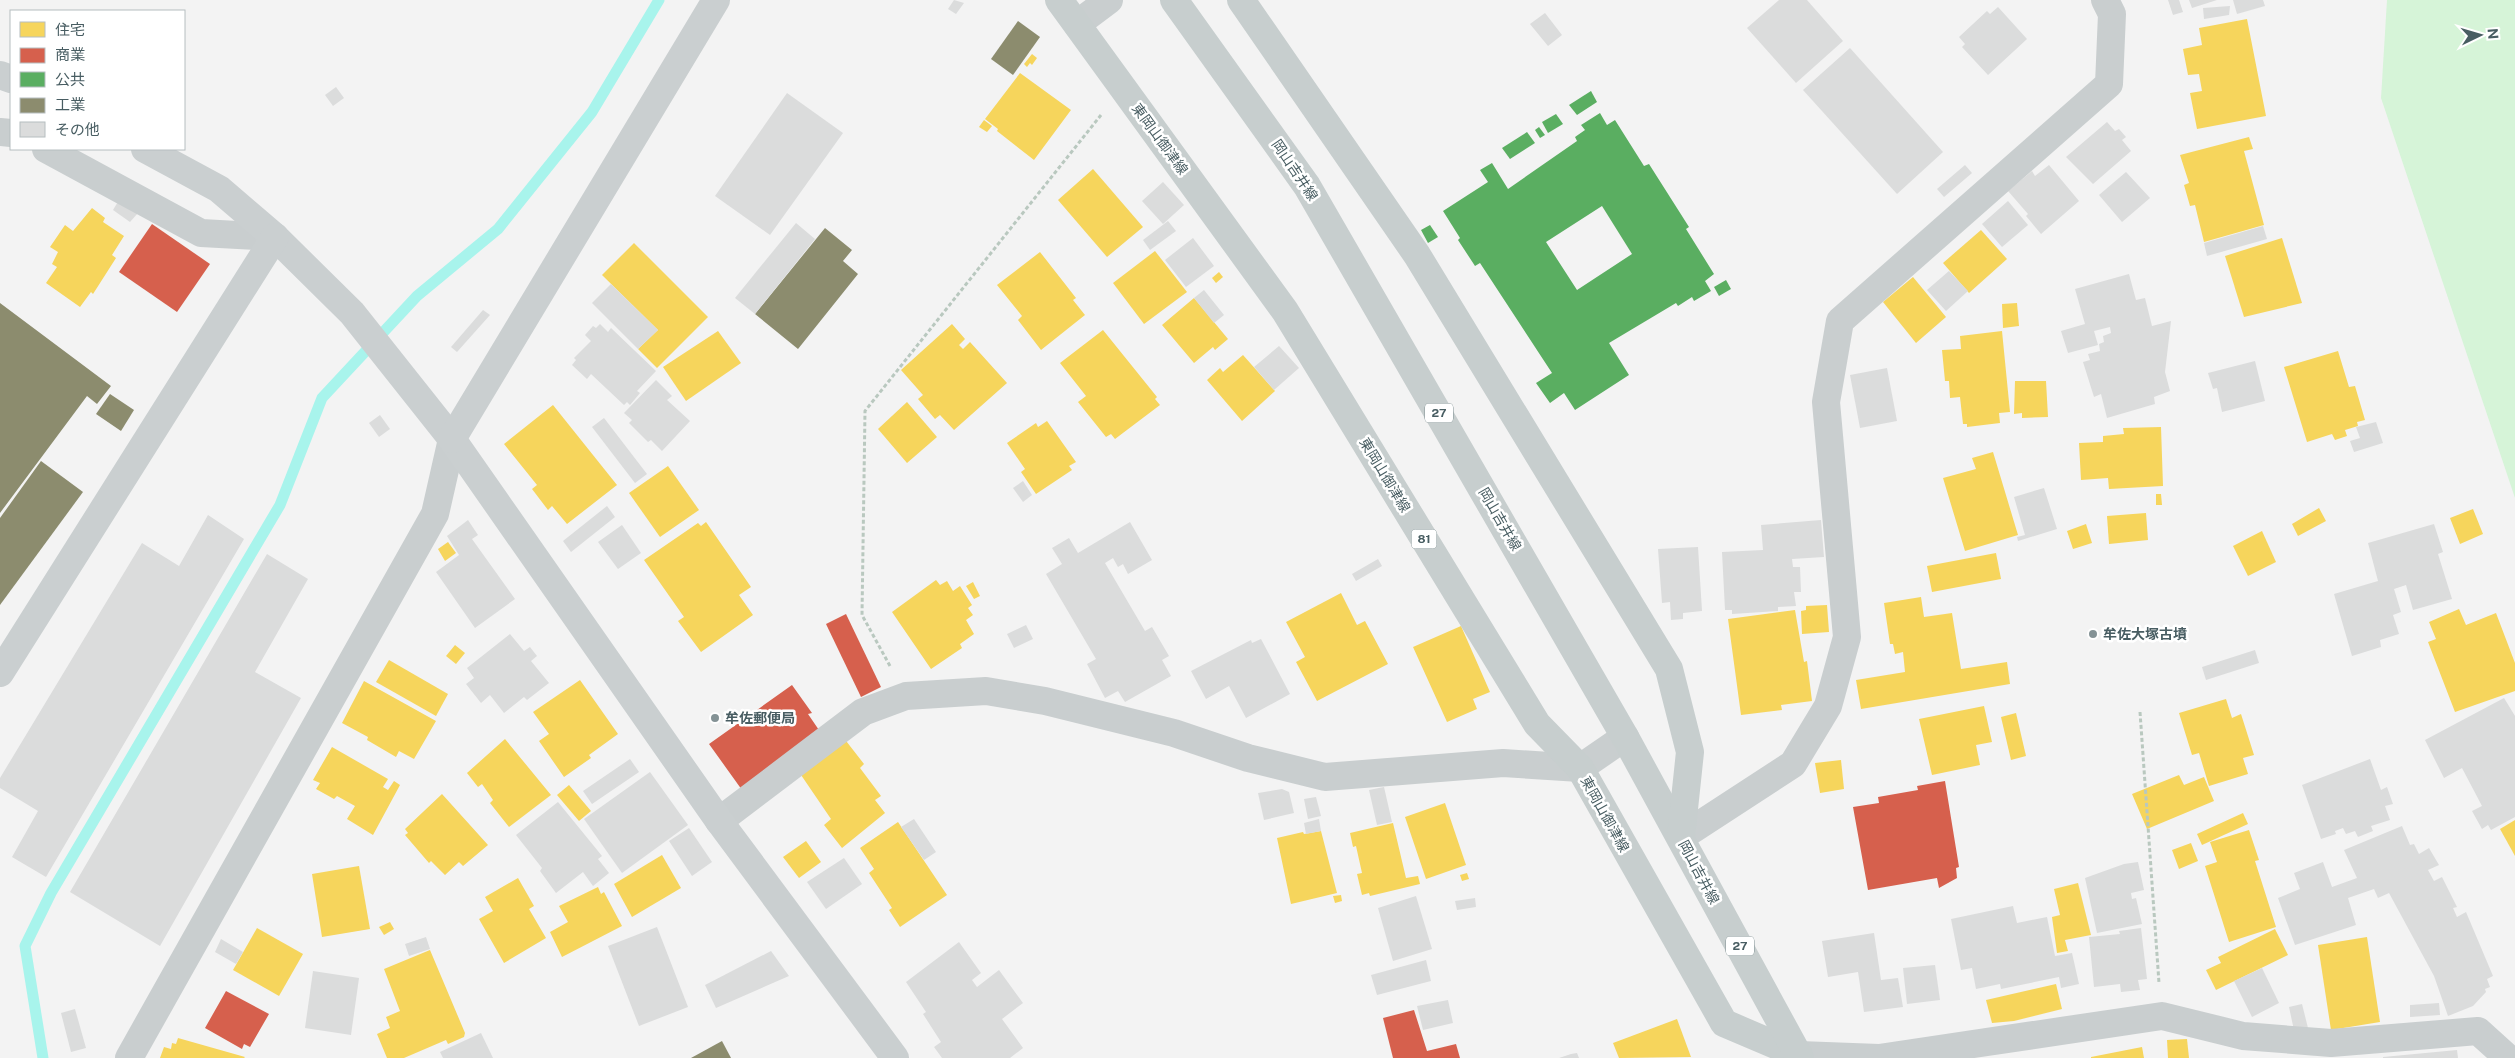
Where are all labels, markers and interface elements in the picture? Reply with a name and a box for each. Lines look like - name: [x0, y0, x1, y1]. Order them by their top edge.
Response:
- legend: [10, 10, 185, 150]
- north arrow: [2455, 10, 2505, 60]
- text: 住宅: [55, 21, 85, 38]
- text: N: [2485, 28, 2501, 40]
- text: 商業: [55, 46, 85, 63]
- text: 公共: [55, 71, 85, 88]
- text: 工業: [55, 96, 85, 113]
- street label: 東岡山御津線: [1129, 100, 1191, 178]
- text: その他: [55, 121, 100, 138]
- street label: 岡山吉井線: [1269, 137, 1321, 203]
- road number: 27: [1425, 403, 1453, 422]
- street label: 東岡山御津線: [1357, 435, 1413, 515]
- street label: 岡山吉井線: [1476, 485, 1524, 553]
- road number: 81: [1412, 530, 1436, 548]
- place label: 牟佐大塚古墳: [2103, 626, 2187, 642]
- marker: 牟佐大塚古墳: [2087, 628, 2099, 640]
- place label: 牟佐郵便局: [725, 710, 795, 726]
- marker: 牟佐郵便局: [709, 712, 721, 724]
- street label: 東岡山御津線: [1578, 773, 1632, 855]
- street label: 岡山吉井線: [1676, 837, 1722, 907]
- road number: 27: [1726, 936, 1754, 956]

